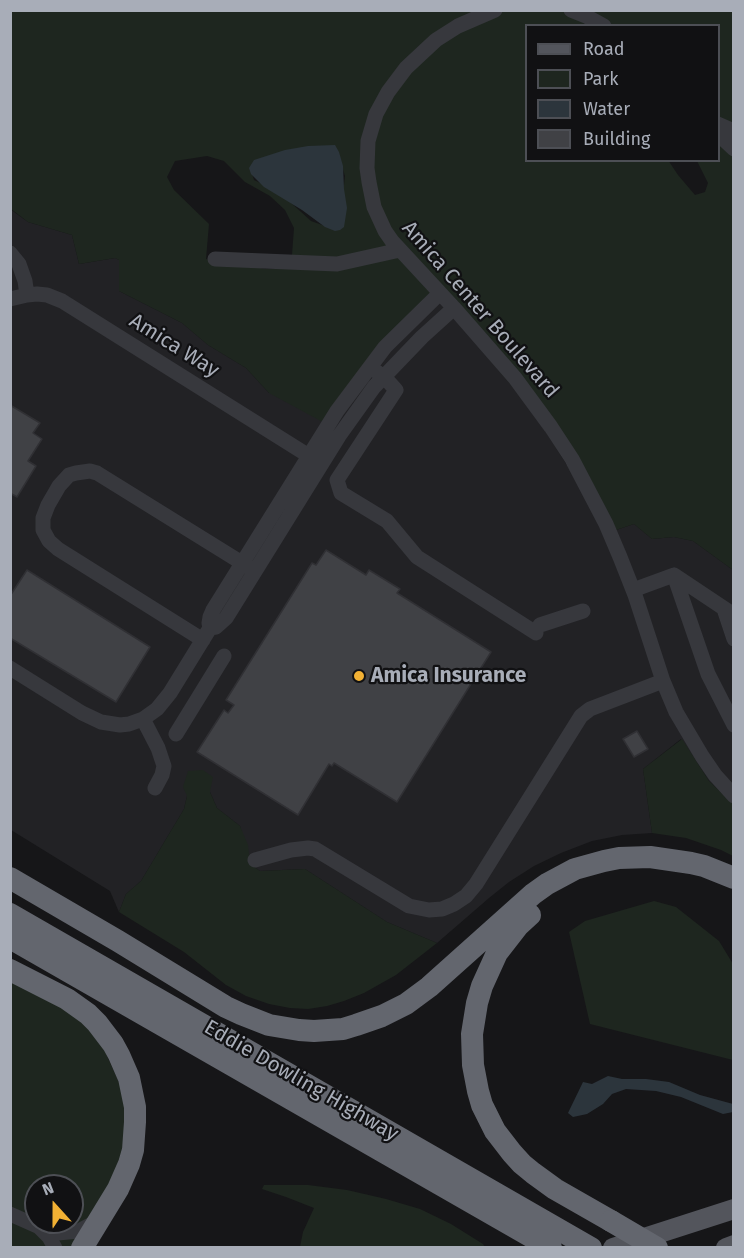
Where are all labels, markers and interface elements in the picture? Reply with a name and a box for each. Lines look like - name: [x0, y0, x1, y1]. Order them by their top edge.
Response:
- legend: [525, 24, 720, 162]
- text: Road: [583, 38, 625, 60]
- text: Park: [583, 68, 618, 90]
- text: Water: [583, 98, 630, 120]
- text: Building: [583, 128, 650, 150]
- street label: Amica Center Boulevard: [396, 216, 564, 404]
- street label: Amica Way: [125, 309, 223, 383]
- place label: Amica Insurance: [371, 663, 526, 689]
- marker: Amica Insurance: [352, 669, 366, 683]
- street label: Eddie Dowling Highway: [199, 1015, 403, 1147]
- north arrow: [24, 1174, 84, 1234]
- text: N: [40, 1178, 56, 1199]

